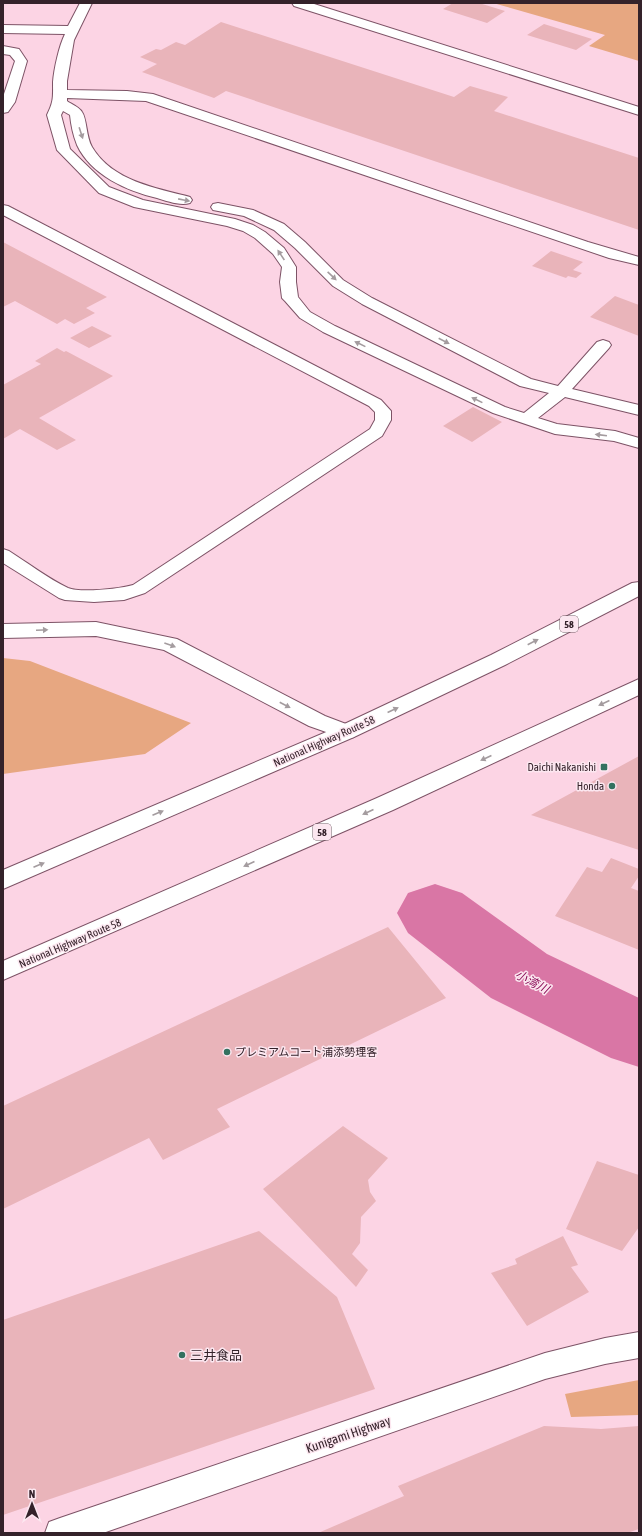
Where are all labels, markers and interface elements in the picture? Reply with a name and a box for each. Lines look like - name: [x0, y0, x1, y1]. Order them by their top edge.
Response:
- one-way arrow: [78, 127, 84, 139]
- one-way arrow: [177, 198, 190, 204]
- one-way arrow: [277, 250, 285, 260]
- one-way arrow: [326, 272, 337, 281]
- one-way arrow: [438, 338, 450, 344]
- one-way arrow: [354, 341, 365, 347]
- one-way arrow: [471, 397, 483, 403]
- one-way arrow: [595, 431, 607, 438]
- road number: 58: [560, 616, 578, 632]
- one-way arrow: [36, 627, 49, 633]
- one-way arrow: [527, 639, 539, 645]
- one-way arrow: [165, 642, 177, 648]
- one-way arrow: [598, 700, 609, 706]
- one-way arrow: [279, 701, 291, 708]
- one-way arrow: [387, 707, 398, 713]
- street label: National Highway Route 58: [271, 713, 377, 769]
- one-way arrow: [480, 755, 492, 761]
- place label: Daichi Nakanishi: [528, 761, 596, 773]
- marker: Daichi Nakanishi: [599, 762, 609, 772]
- place label: Honda: [577, 780, 604, 792]
- marker: Honda: [607, 781, 617, 791]
- one-way arrow: [362, 809, 373, 815]
- one-way arrow: [153, 810, 164, 816]
- road number: 58: [313, 824, 331, 840]
- one-way arrow: [33, 861, 45, 867]
- one-way arrow: [243, 861, 254, 867]
- street label: National Highway Route 58: [17, 916, 123, 970]
- water label: 小湾川: [513, 967, 553, 998]
- place label: プレミアムコート浦添勢理客: [235, 1046, 377, 1058]
- marker: プレミアムコート浦添勢理客: [222, 1047, 232, 1057]
- place label: 三井食品: [190, 1348, 242, 1363]
- marker: 三井食品: [177, 1350, 187, 1360]
- street label: Kunigami Highway: [304, 1413, 393, 1456]
- north arrow: [12, 1484, 52, 1524]
- text: N: [29, 1488, 35, 1500]

